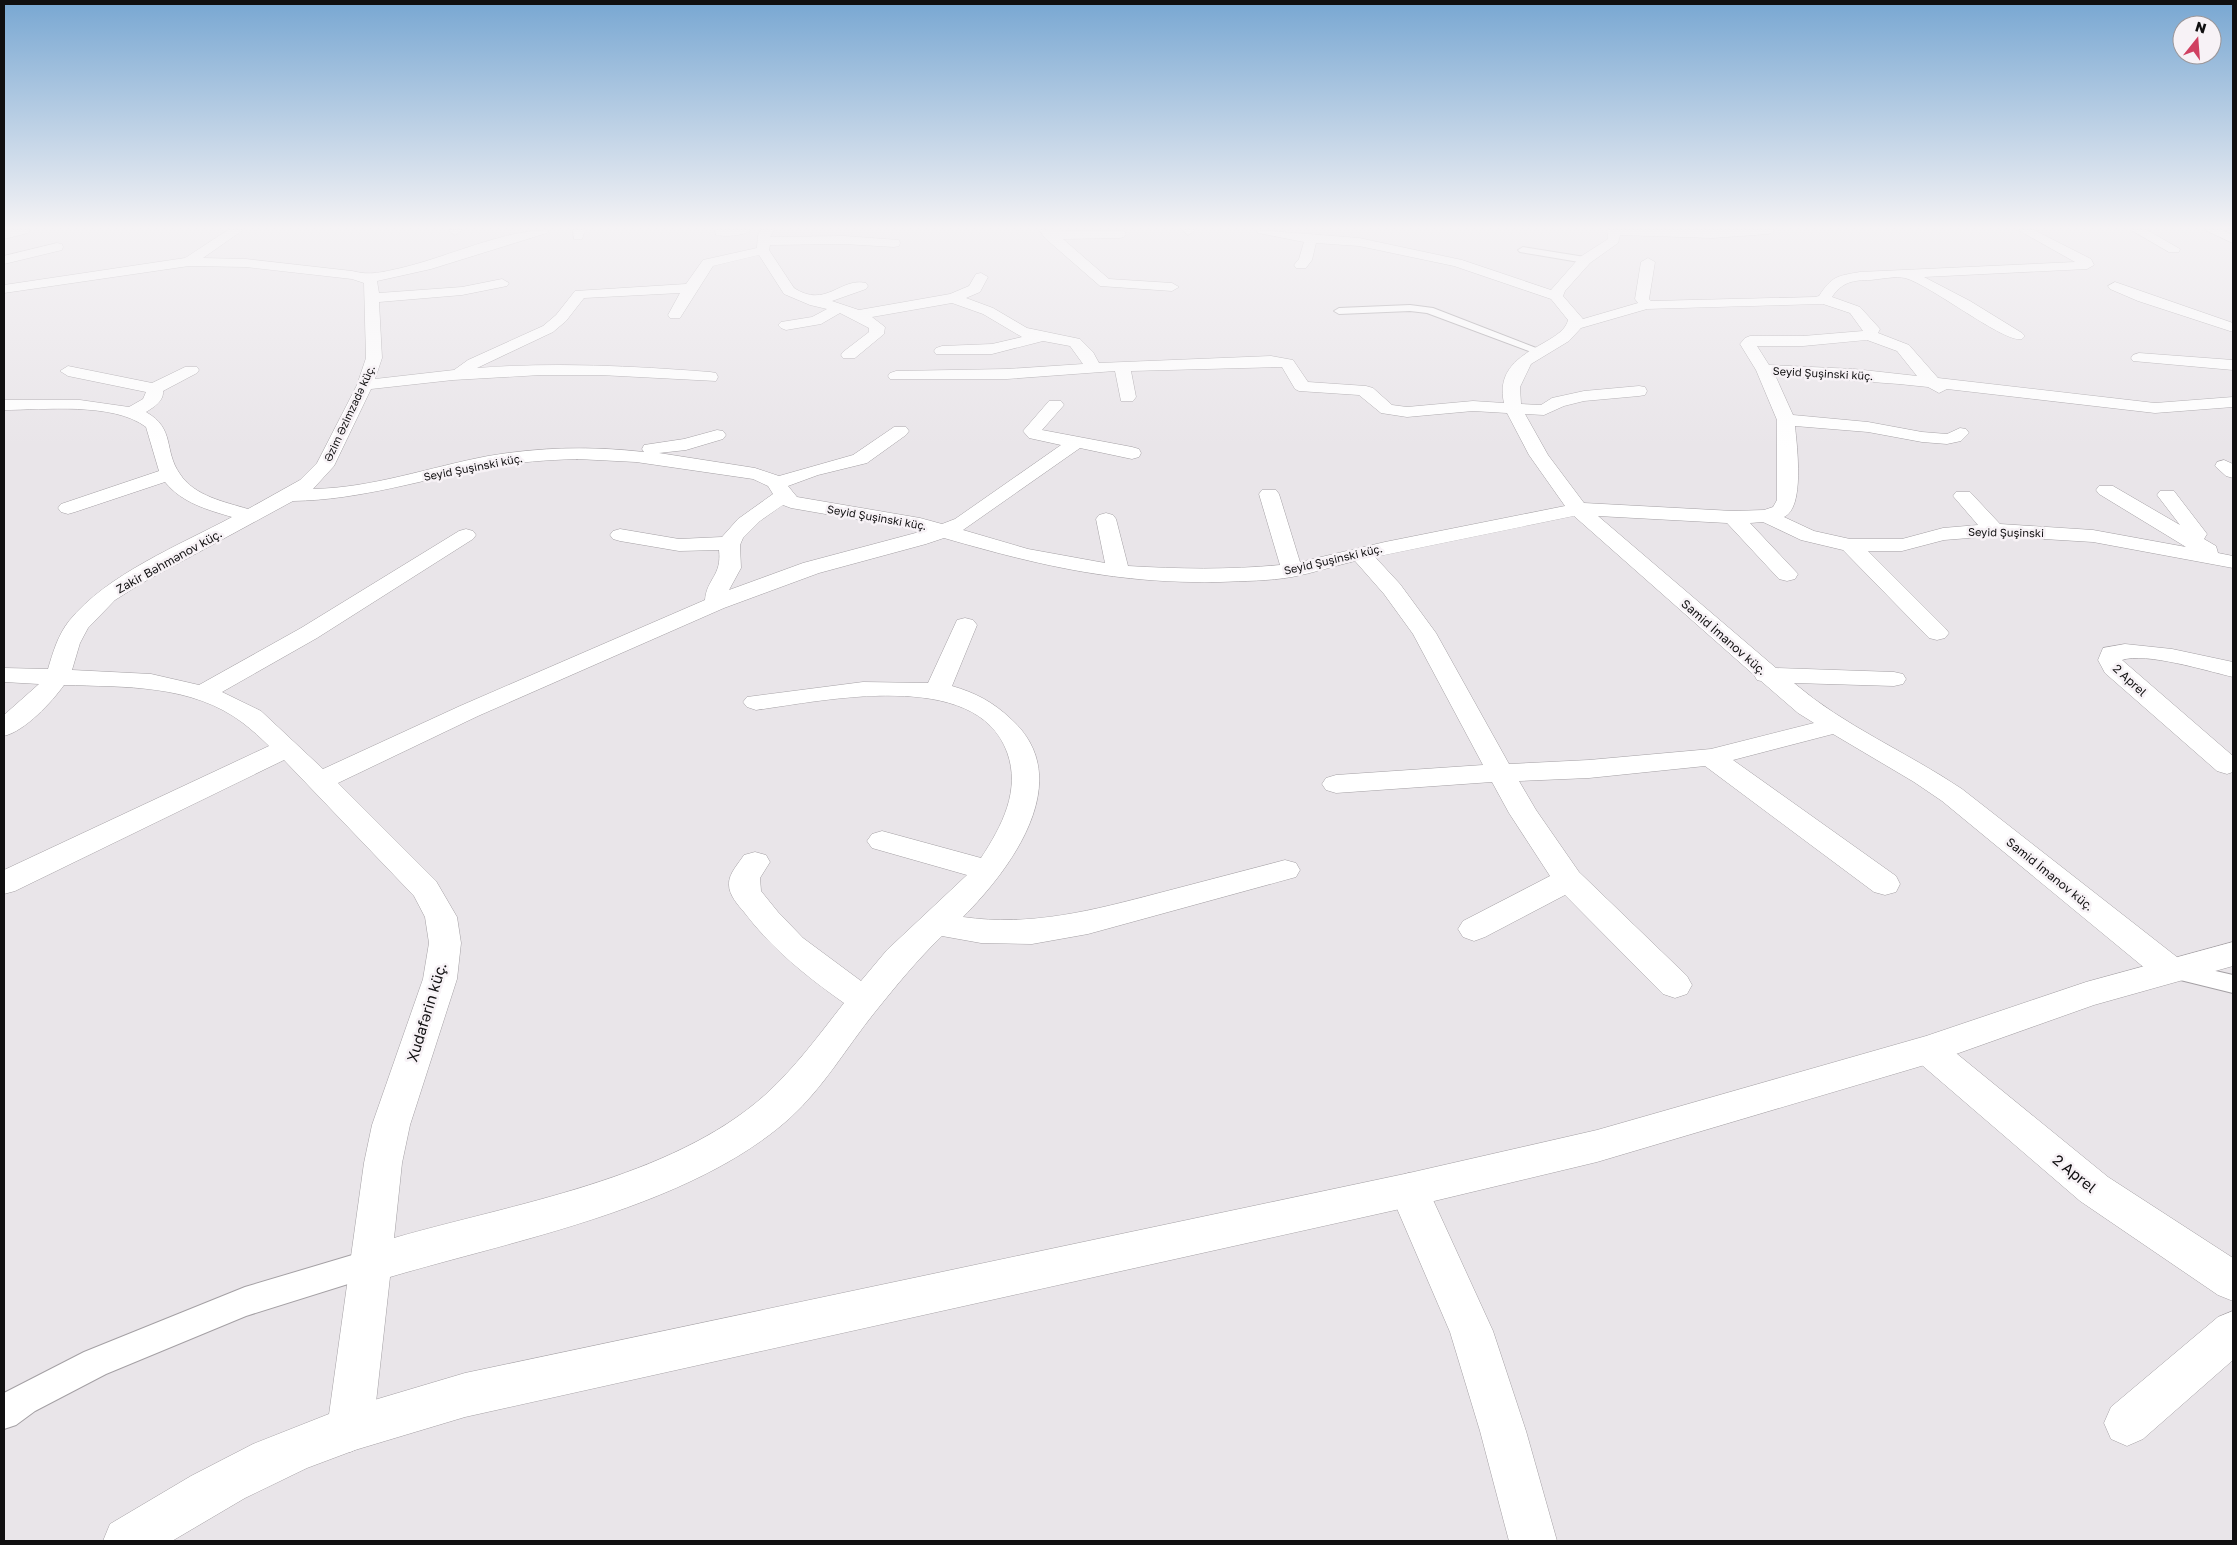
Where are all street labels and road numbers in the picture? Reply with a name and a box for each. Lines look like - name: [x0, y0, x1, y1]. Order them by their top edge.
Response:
- street label: Əzim Əzimzadə küç.: [321, 363, 377, 463]
- street label: Seyid Şuşinski küç.: [1772, 364, 1874, 382]
- street label: Seyid Şuşinski küç.: [422, 451, 524, 483]
- street label: Seyid Şuşinski küç.: [826, 502, 928, 532]
- street label: Seyid Şuşinski: [1968, 525, 2044, 539]
- street label: Zakir Bəhmənov küç.: [113, 526, 225, 596]
- street label: Seyid Şuşinski küç.: [1282, 541, 1384, 577]
- street label: Samid İmanov küç.: [1678, 596, 1770, 678]
- street label: 2 Aprel: [2110, 661, 2150, 699]
- street label: Samid İmanov küç.: [2003, 834, 2097, 914]
- street label: Xudafərin küç.: [402, 960, 450, 1064]
- street label: 2 Aprel: [2050, 1150, 2101, 1196]

